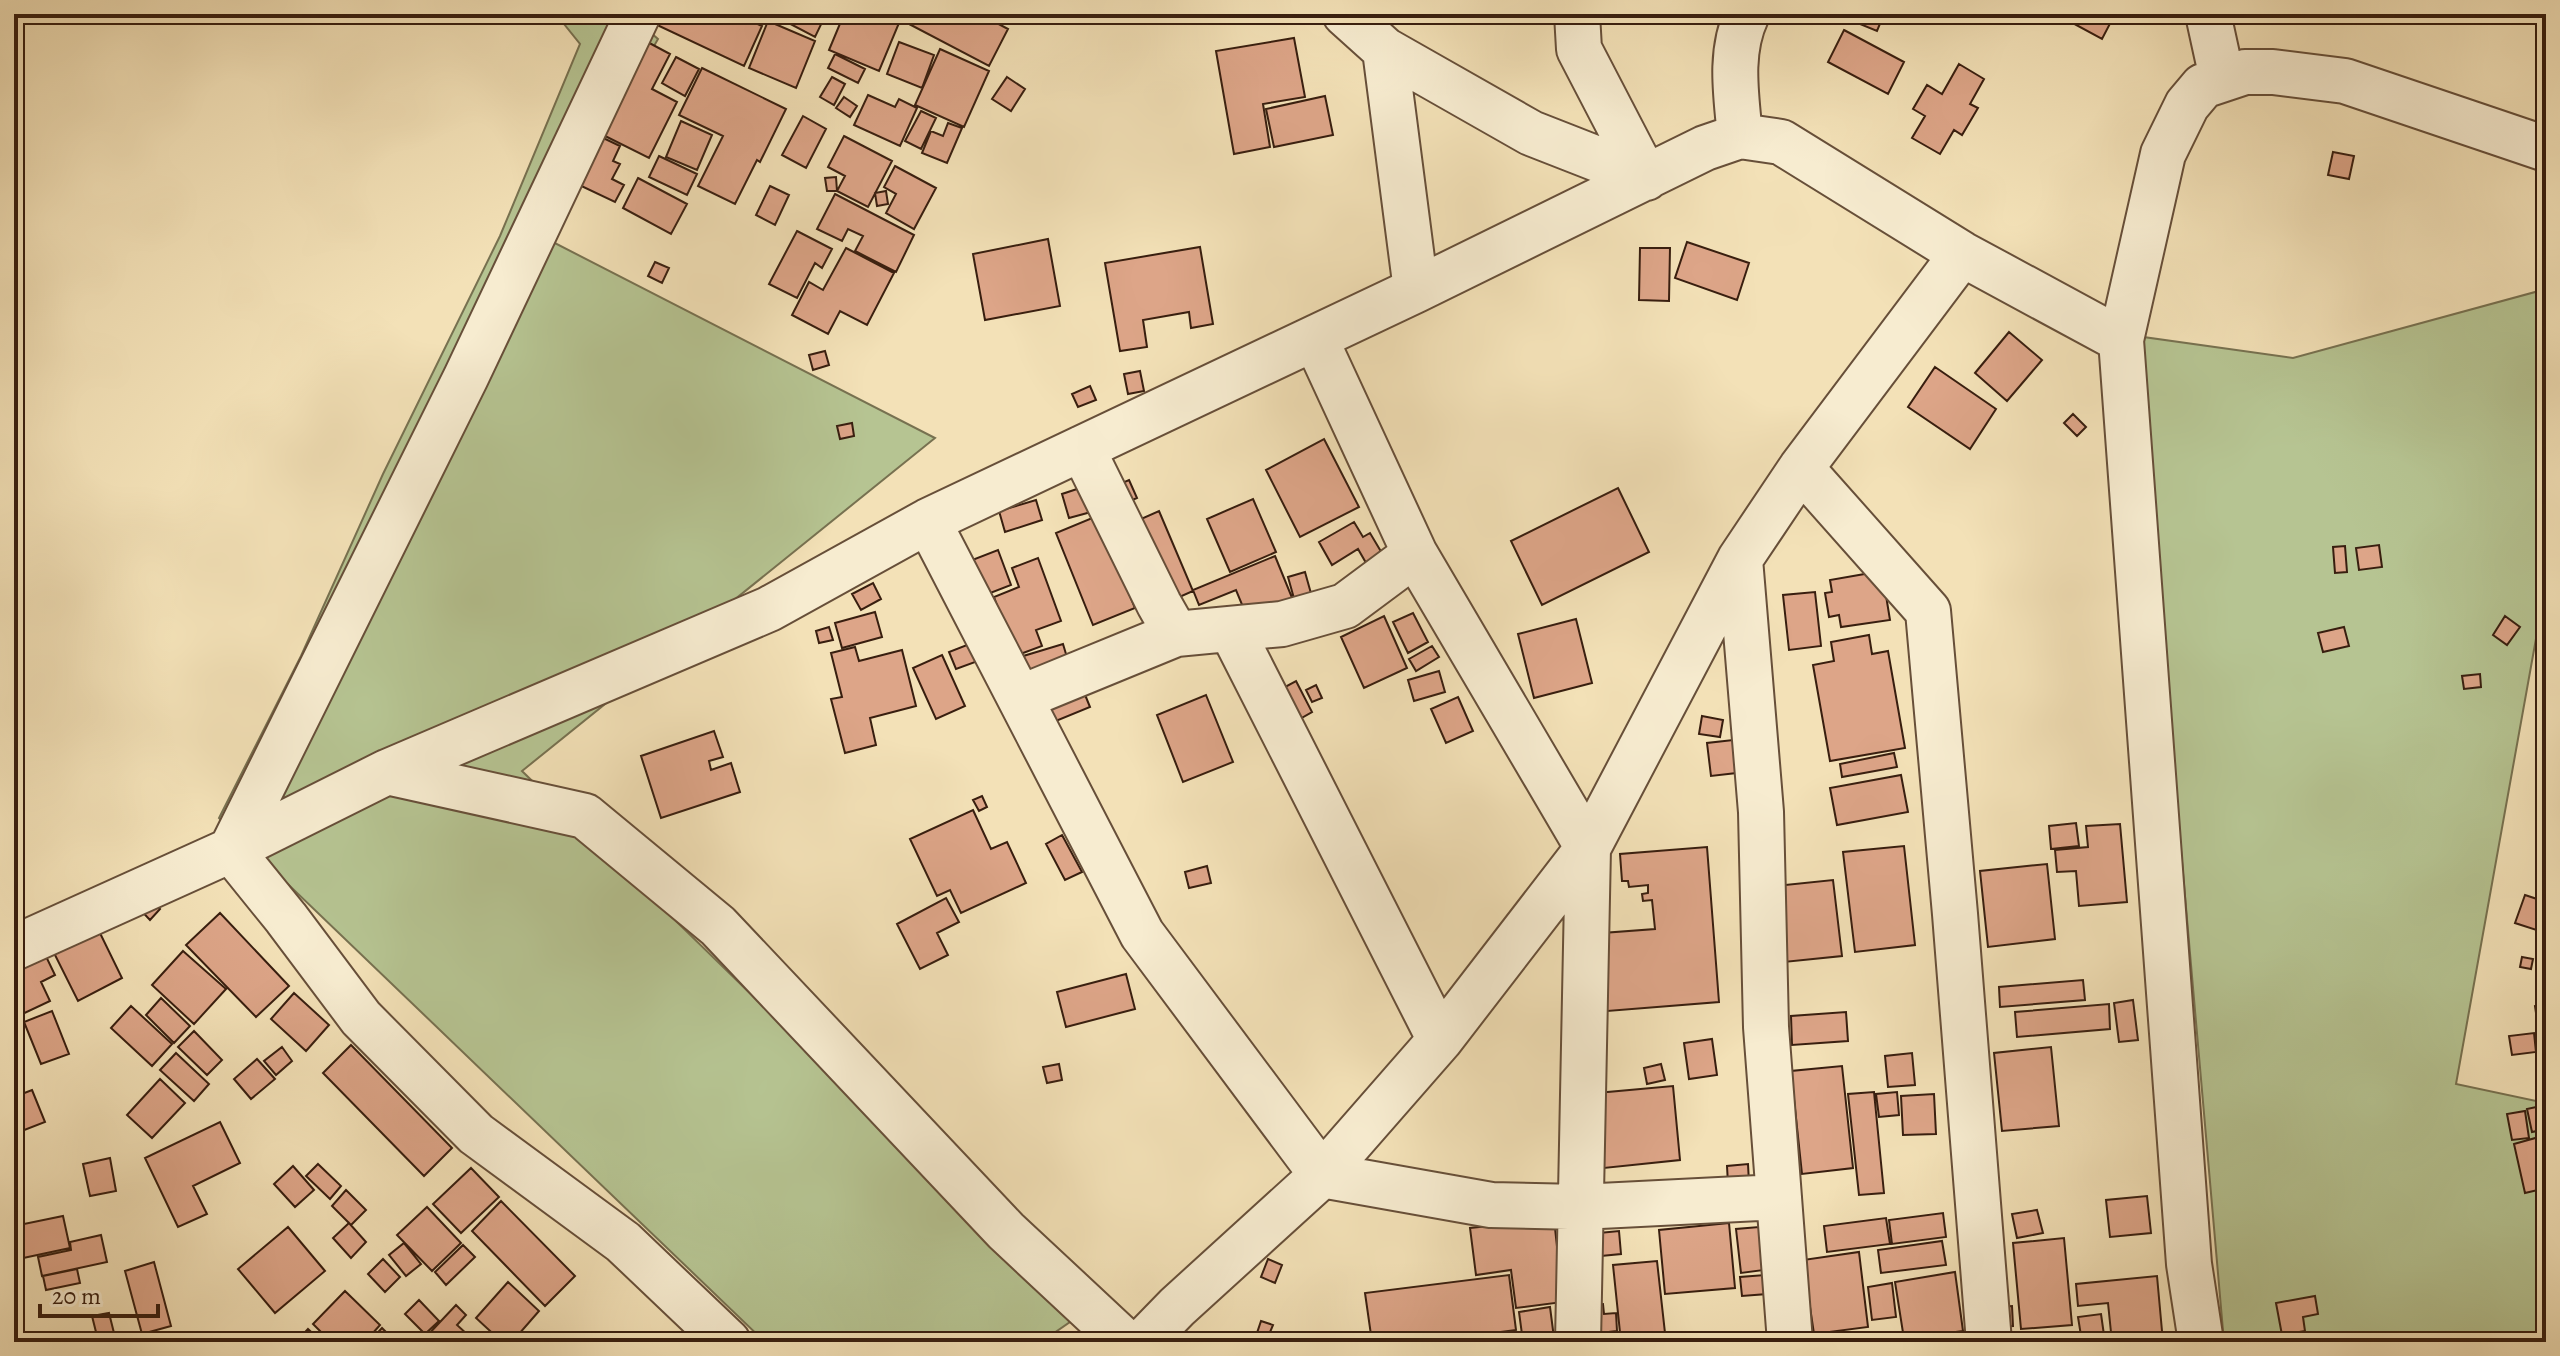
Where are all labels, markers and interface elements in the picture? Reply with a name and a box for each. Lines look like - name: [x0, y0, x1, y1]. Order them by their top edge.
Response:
- scale bar: [40, 1268, 158, 1318]
- text: 20 m: [52, 1280, 101, 1312]

